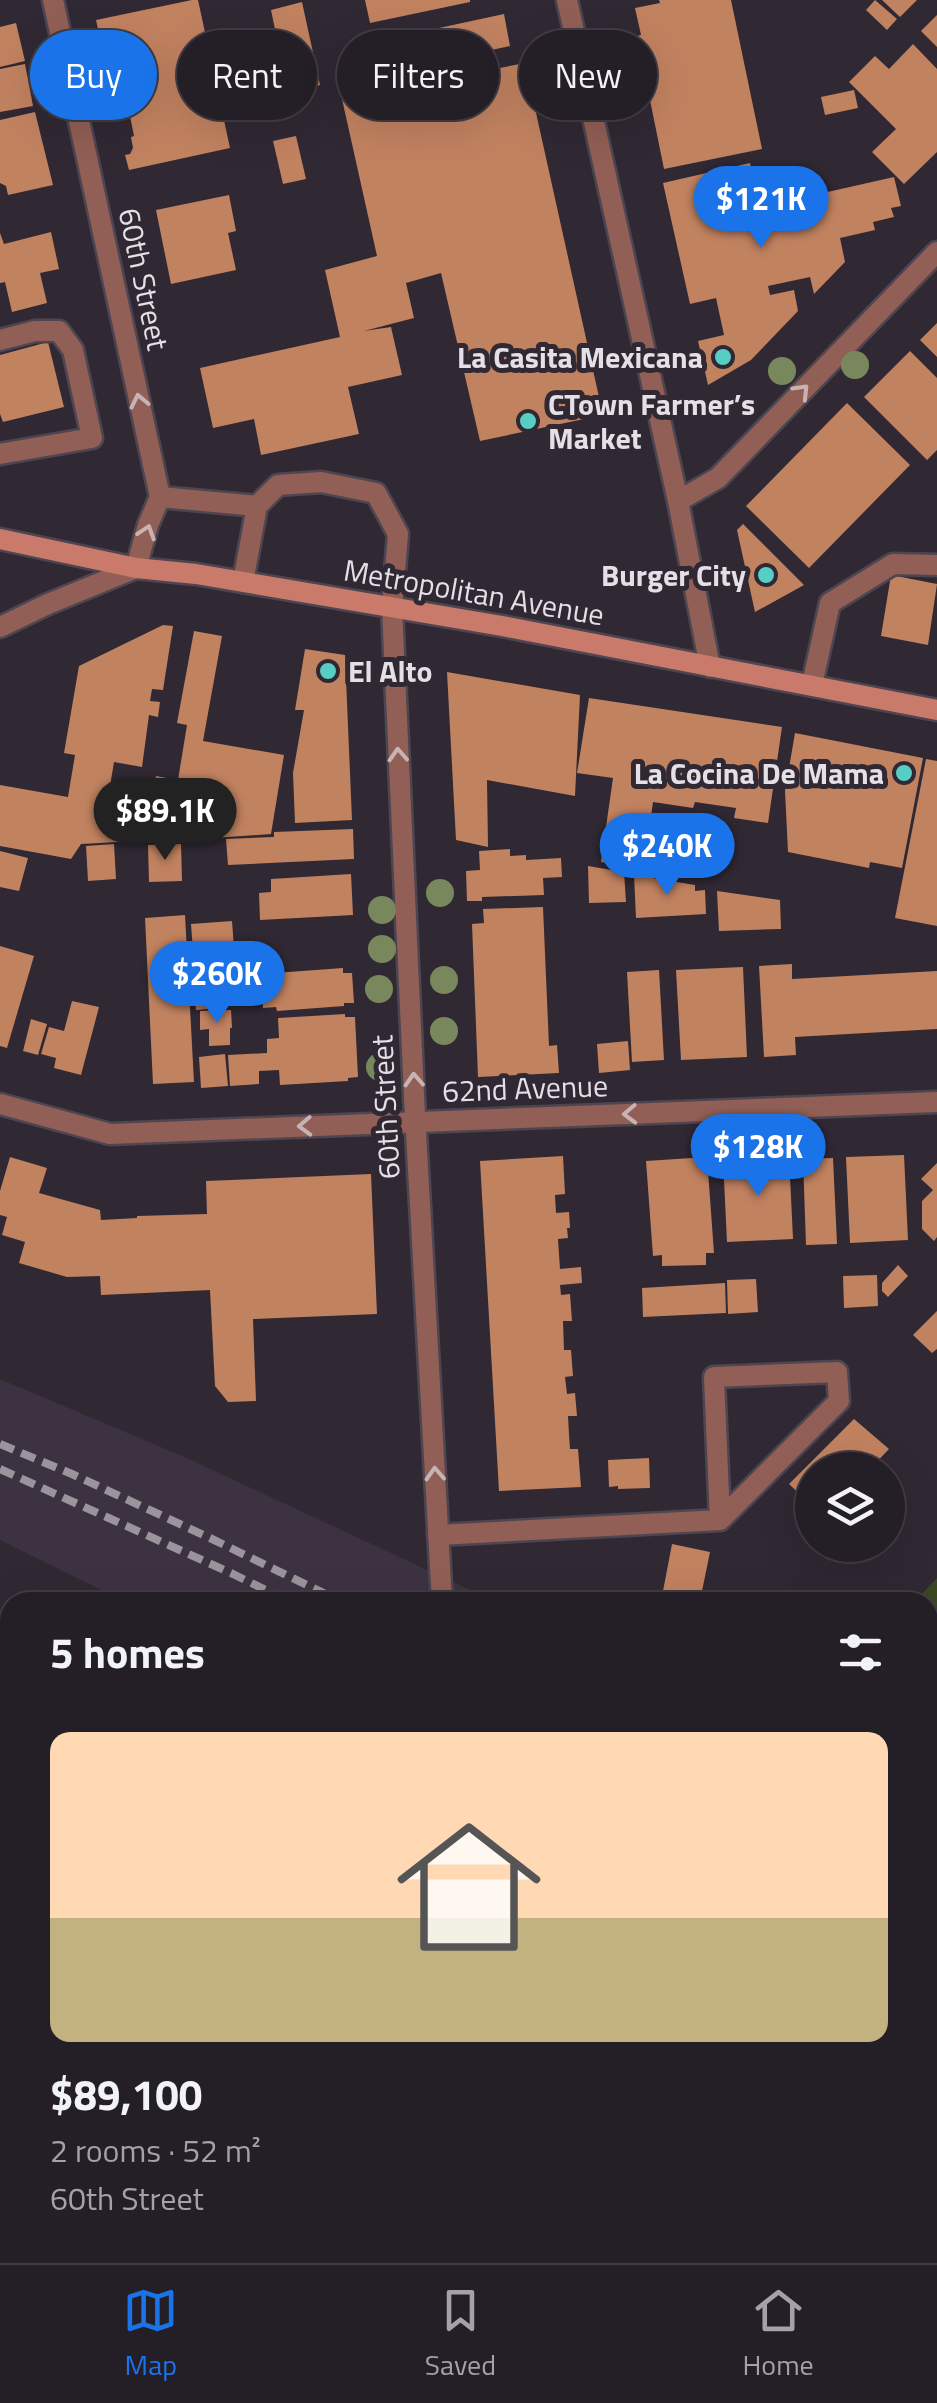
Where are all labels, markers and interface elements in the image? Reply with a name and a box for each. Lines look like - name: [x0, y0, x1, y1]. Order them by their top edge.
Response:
- chip: Buy: [30, 30, 157, 120]
- chip: Rent: [177, 30, 317, 120]
- chip: Filters: [337, 30, 499, 120]
- chip: New: [519, 30, 657, 120]
- pin: $121K: [691, 166, 831, 251]
- text: $121K: [716, 174, 806, 222]
- street label: 60th Street: [107, 204, 182, 355]
- place label: La Casita Mexicana: [457, 334, 703, 380]
- marker: La Casita Mexicana: [712, 346, 734, 368]
- place label: CTown Farmer’s Market: [548, 381, 755, 461]
- one-way arrow: [790, 384, 808, 403]
- one-way arrow: [130, 393, 151, 410]
- marker: CTown Farmer’s Market: [517, 410, 539, 432]
- one-way arrow: [135, 524, 156, 541]
- street label: Metropolitan Avenue: [340, 546, 608, 638]
- place label: Burger City: [601, 552, 746, 598]
- marker: Burger City: [755, 564, 777, 586]
- place label: El Alto: [348, 648, 432, 694]
- marker: El Alto: [317, 660, 339, 682]
- one-way arrow: [388, 747, 409, 763]
- place label: La Cocina De Mama: [634, 750, 884, 796]
- marker: La Cocina De Mama: [893, 762, 915, 784]
- pin: $89.1K: [84, 778, 246, 863]
- text: $89.1K: [116, 786, 214, 834]
- pin: $240K: [597, 813, 737, 898]
- text: $240K: [622, 821, 712, 869]
- pin: $260K: [147, 941, 287, 1026]
- text: $260K: [172, 949, 262, 997]
- street label: 60th Street: [358, 1033, 412, 1180]
- street label: 62nd Avenue: [441, 1062, 609, 1114]
- one-way arrow: [404, 1071, 425, 1087]
- one-way arrow: [621, 1103, 637, 1124]
- pin: $128K: [688, 1114, 828, 1199]
- one-way arrow: [296, 1115, 312, 1136]
- text: $128K: [713, 1122, 803, 1170]
- map controls: [795, 1452, 905, 1562]
- button: layers: [795, 1452, 905, 1562]
- one-way arrow: [425, 1466, 446, 1482]
- text: 5 homes: [50, 1620, 205, 1684]
- icon: filters: [833, 1625, 888, 1680]
- icon: home: [379, 1797, 559, 1977]
- text: $89,100: [50, 2062, 202, 2126]
- text: 2 rooms · 52 m²: [50, 2126, 261, 2174]
- text: 60th Street: [50, 2174, 204, 2222]
- tab: Map: [123, 2283, 178, 2386]
- tab: Saved: [425, 2283, 496, 2386]
- tab: Home: [743, 2283, 814, 2386]

